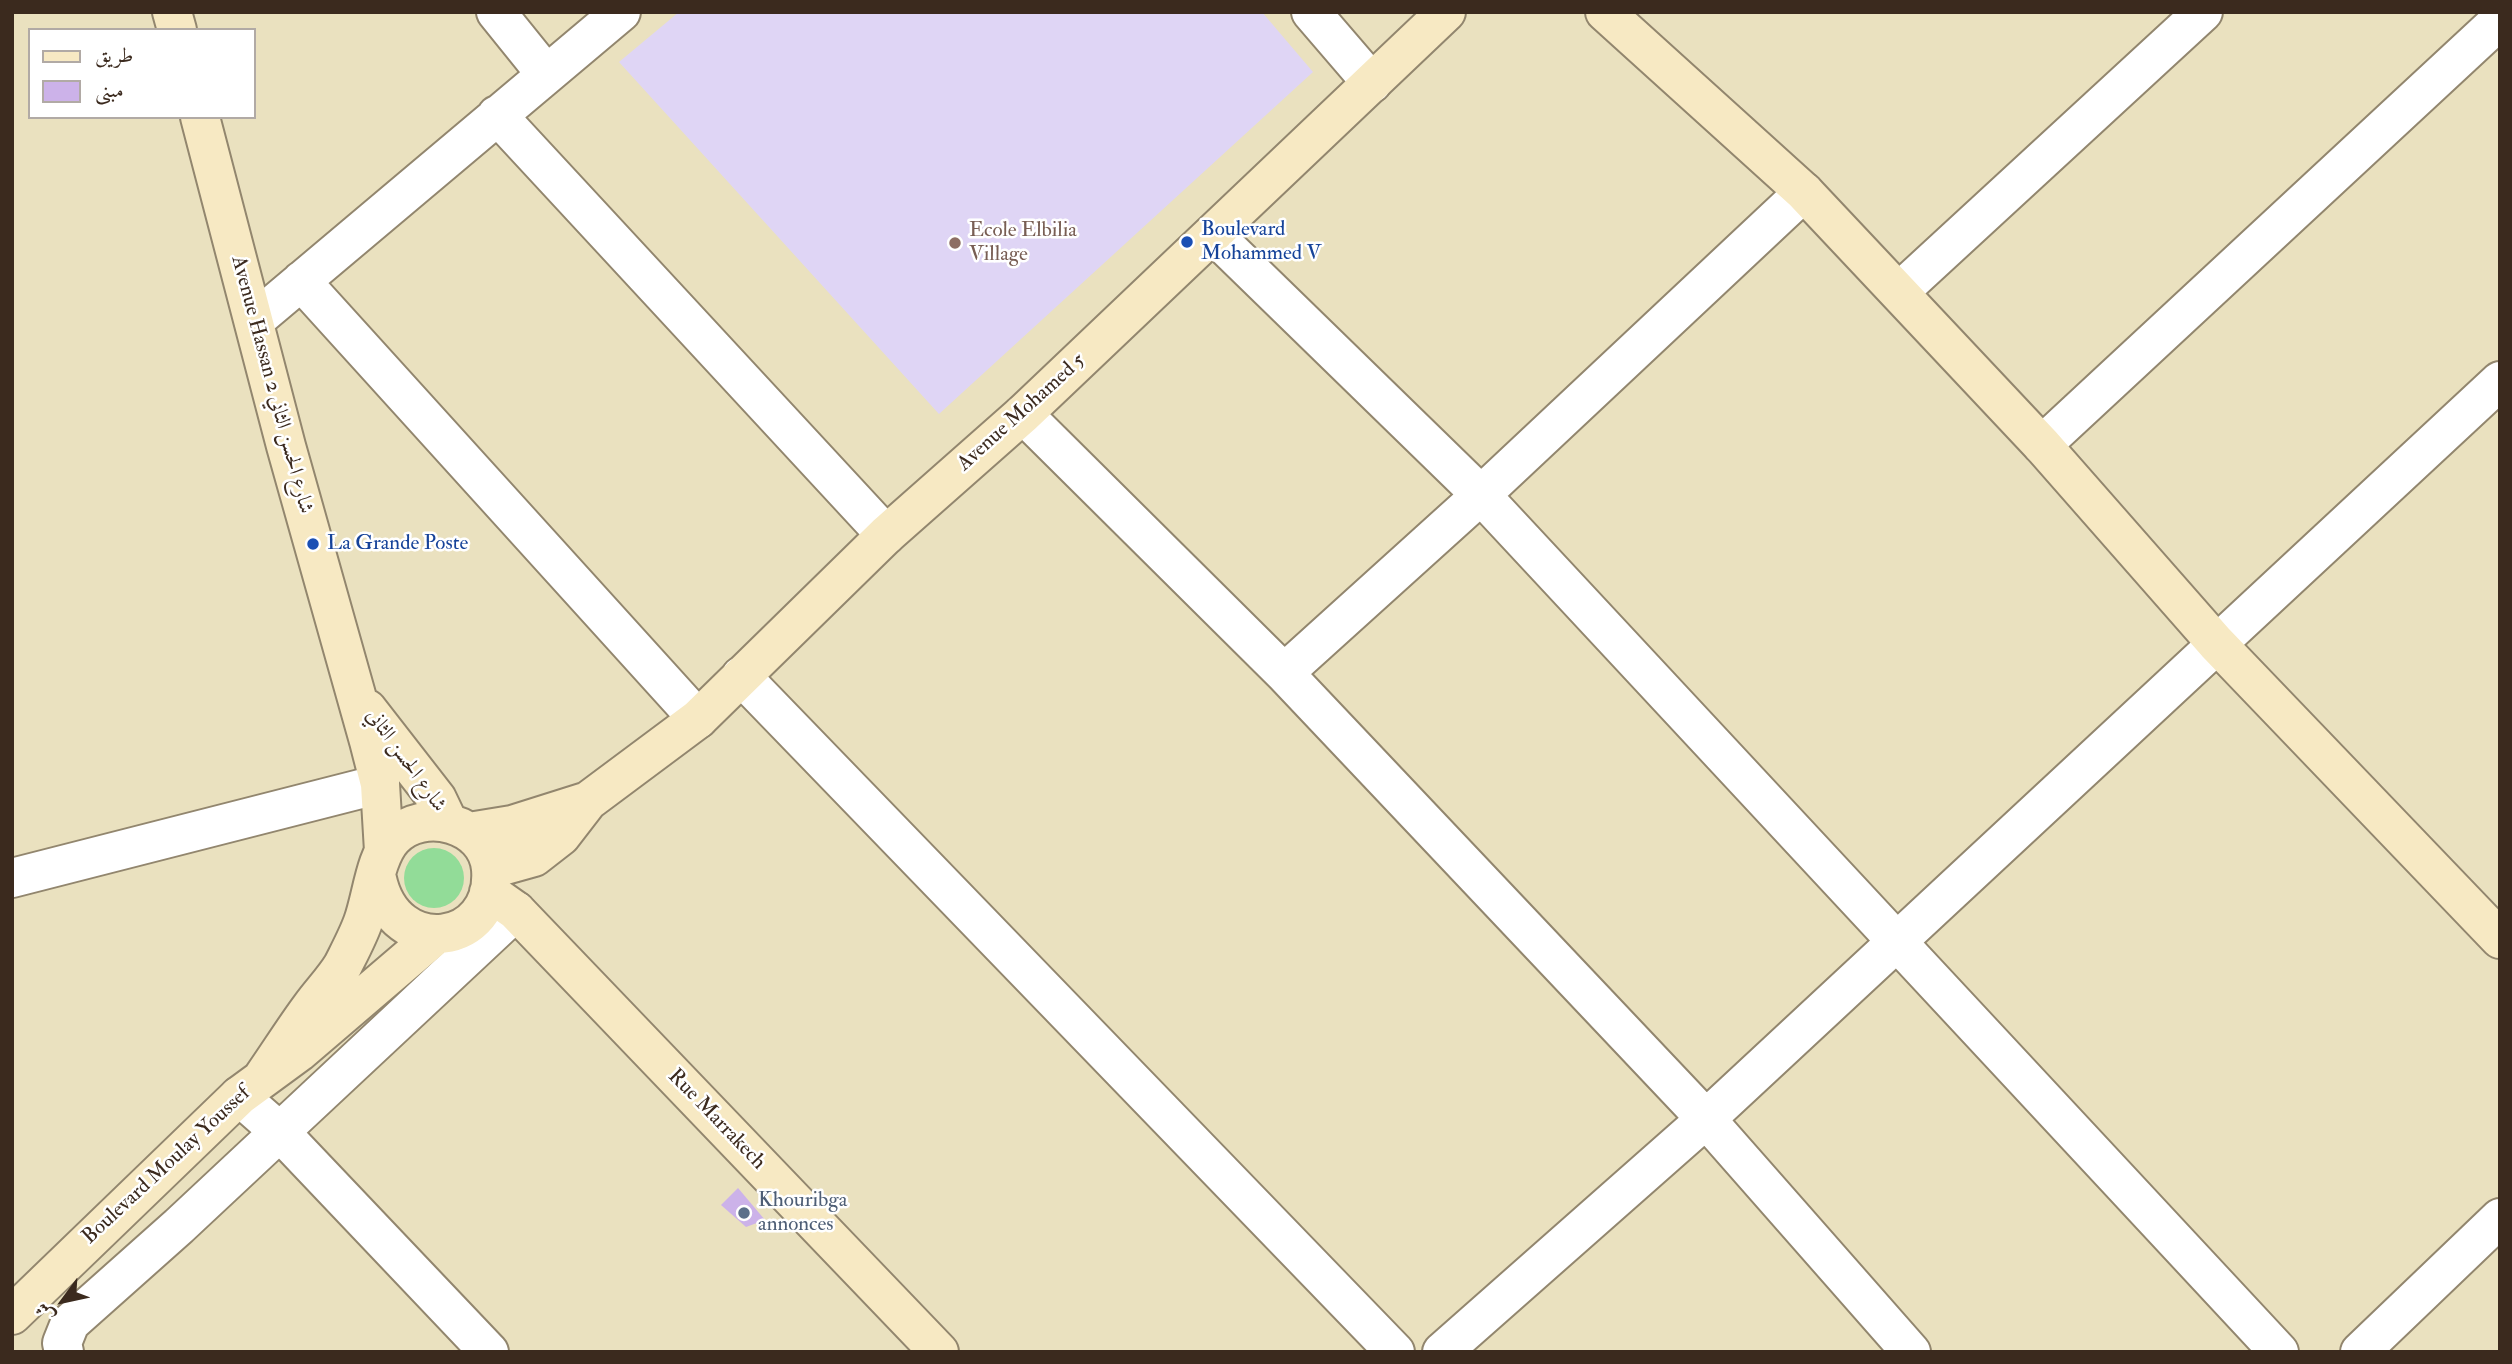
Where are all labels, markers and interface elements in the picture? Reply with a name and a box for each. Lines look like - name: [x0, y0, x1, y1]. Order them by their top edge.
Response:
- legend: [28, 28, 256, 119]
- text: طريق: [95, 42, 133, 69]
- text: مبنى: [95, 77, 124, 104]
- place label: Boulevard Mohammed V: [1201, 217, 1321, 267]
- place label: Ecole Elbilia Village: [969, 218, 1077, 268]
- marker: Boulevard Mohammed V: [1179, 234, 1195, 250]
- marker: Ecole Elbilia Village: [947, 235, 963, 251]
- street label: Avenue Hassan 2 شارع الحسن الثاني: [224, 253, 318, 517]
- street label: Avenue Mohamed 5: [953, 349, 1091, 477]
- place label: La Grande Poste: [327, 531, 468, 557]
- marker: La Grande Poste: [305, 536, 321, 552]
- street label: شارع الحسن الثاني: [359, 704, 451, 818]
- street label: Rue Marrakech: [662, 1064, 770, 1176]
- street label: Boulevard Moulay Youssef: [78, 1082, 256, 1250]
- place label: Khouribga annonces: [758, 1188, 847, 1238]
- marker: Khouribga annonces: [736, 1205, 752, 1221]
- north arrow: [28, 1266, 98, 1336]
- text: ش: [30, 1298, 61, 1327]

